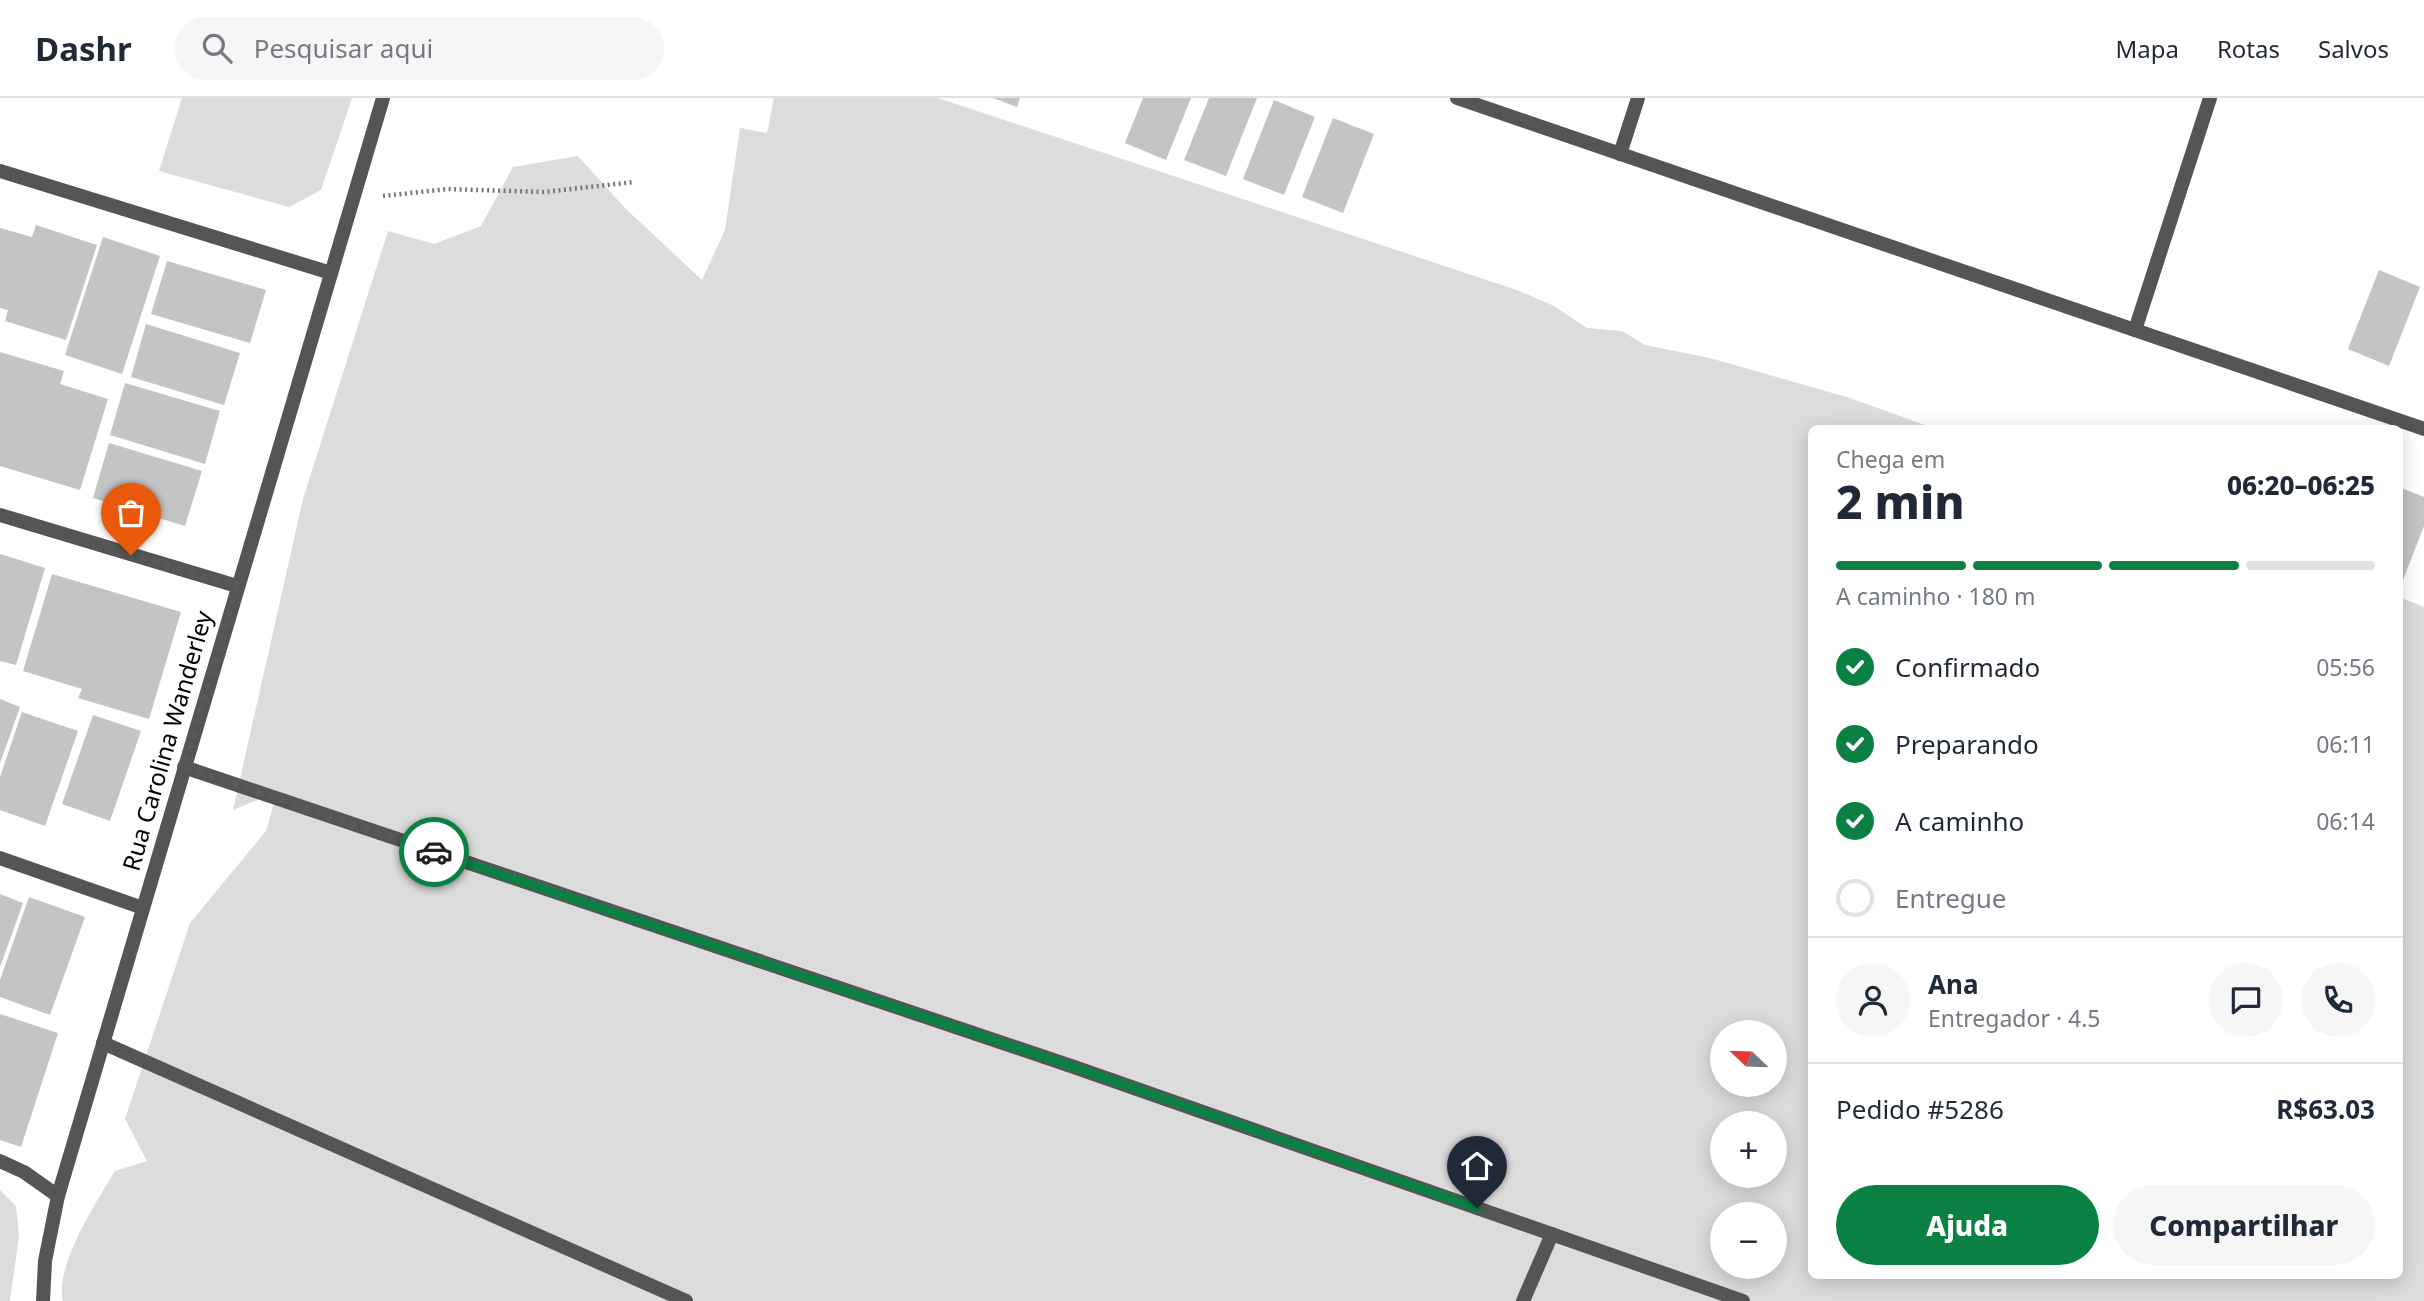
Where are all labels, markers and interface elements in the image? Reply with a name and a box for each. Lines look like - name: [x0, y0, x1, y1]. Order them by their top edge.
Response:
- search box: [174, 17, 664, 80]
- text: Dashr: [35, 26, 132, 71]
- icon: search: [198, 29, 236, 67]
- text: Pesquisar aqui: [254, 30, 433, 66]
- text: Mapa: [2115, 32, 2179, 65]
- text: Rotas: [2217, 32, 2280, 65]
- text: Salvos: [2318, 32, 2389, 65]
- text: Chega em: [1836, 443, 1945, 475]
- text: 06:20–06:25: [2227, 467, 2375, 503]
- text: 2 min: [1836, 470, 1965, 532]
- pin: [101, 483, 161, 555]
- icon: bag: [112, 494, 150, 532]
- text: A caminho · 180 m: [1836, 580, 2035, 612]
- street label: Rua Carolina Wanderley: [114, 606, 220, 874]
- icon: check: [1836, 648, 1874, 686]
- text: Confirmado: [1895, 649, 2040, 685]
- text: 05:56: [2316, 651, 2375, 683]
- icon: check: [1836, 725, 1874, 763]
- text: Preparando: [1895, 726, 2039, 762]
- text: 06:11: [2316, 728, 2375, 760]
- icon: check: [1836, 802, 1874, 840]
- text: A caminho: [1895, 803, 2024, 839]
- text: 06:14: [2316, 805, 2375, 837]
- courier: [399, 817, 469, 887]
- icon: car: [415, 833, 453, 871]
- text: Entregue: [1895, 880, 2007, 916]
- button: person: [1836, 963, 1910, 1037]
- button: chat: [2209, 963, 2283, 1037]
- button: phone: [2301, 963, 2375, 1037]
- text: Ana: [1928, 966, 1978, 1002]
- text: Entregador · 4.5: [1928, 1002, 2101, 1034]
- north arrow: [1710, 1020, 1787, 1097]
- map controls: [1710, 1020, 1787, 1279]
- text: Pedido #5286: [1836, 1091, 2004, 1127]
- text: R$63.03: [2276, 1091, 2375, 1127]
- button: +: [1710, 1111, 1787, 1188]
- pin: [1447, 1136, 1507, 1208]
- icon: home: [1458, 1147, 1496, 1185]
- button: Ajuda: [1836, 1185, 2099, 1265]
- button: Compartilhar: [2113, 1185, 2375, 1265]
- button: −: [1710, 1202, 1787, 1279]

